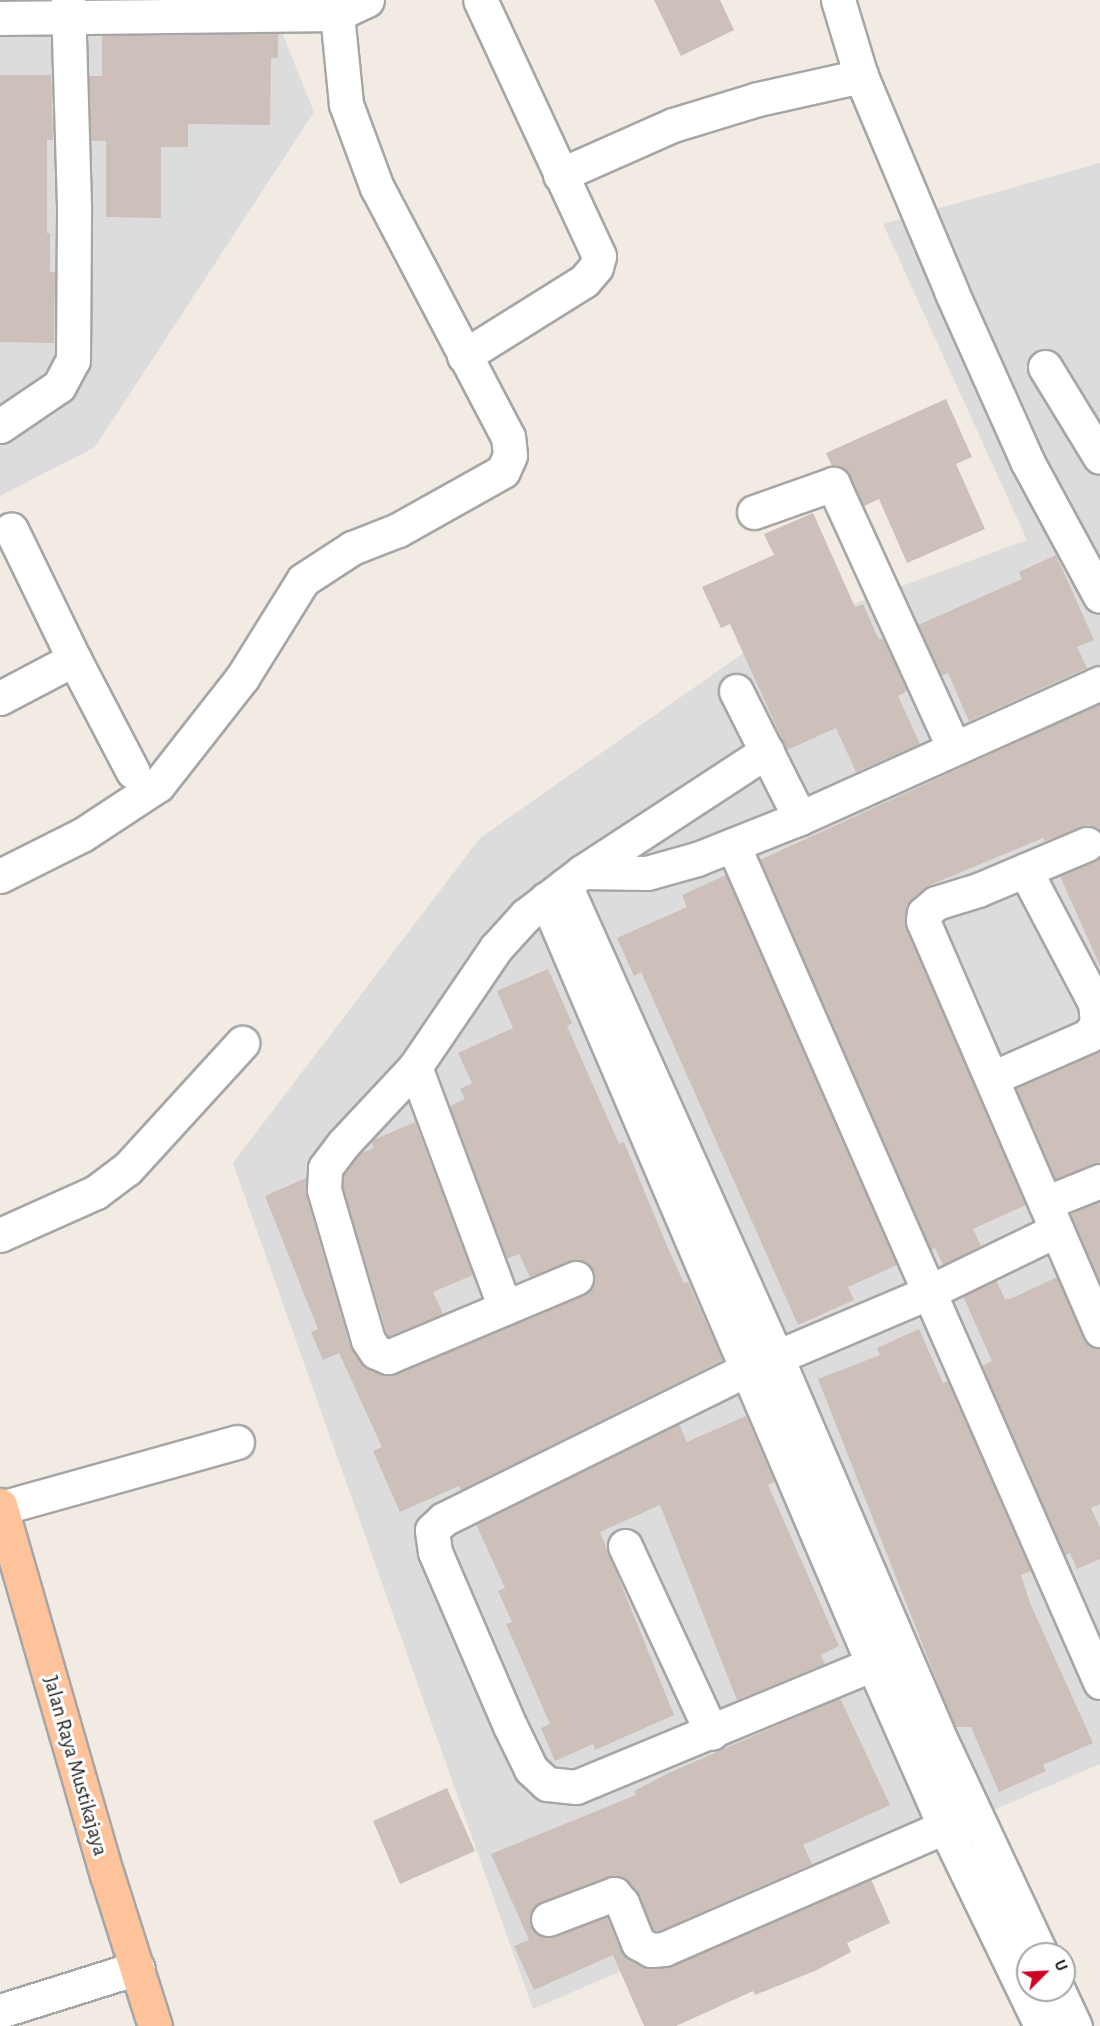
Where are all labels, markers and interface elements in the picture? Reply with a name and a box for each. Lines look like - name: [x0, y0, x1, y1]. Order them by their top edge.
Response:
- street label: Jalan Raya Mustikajaya: [37, 1673, 113, 1859]
- north arrow: [1016, 1942, 1076, 2002]
- text: U: [1051, 1958, 1070, 1973]

